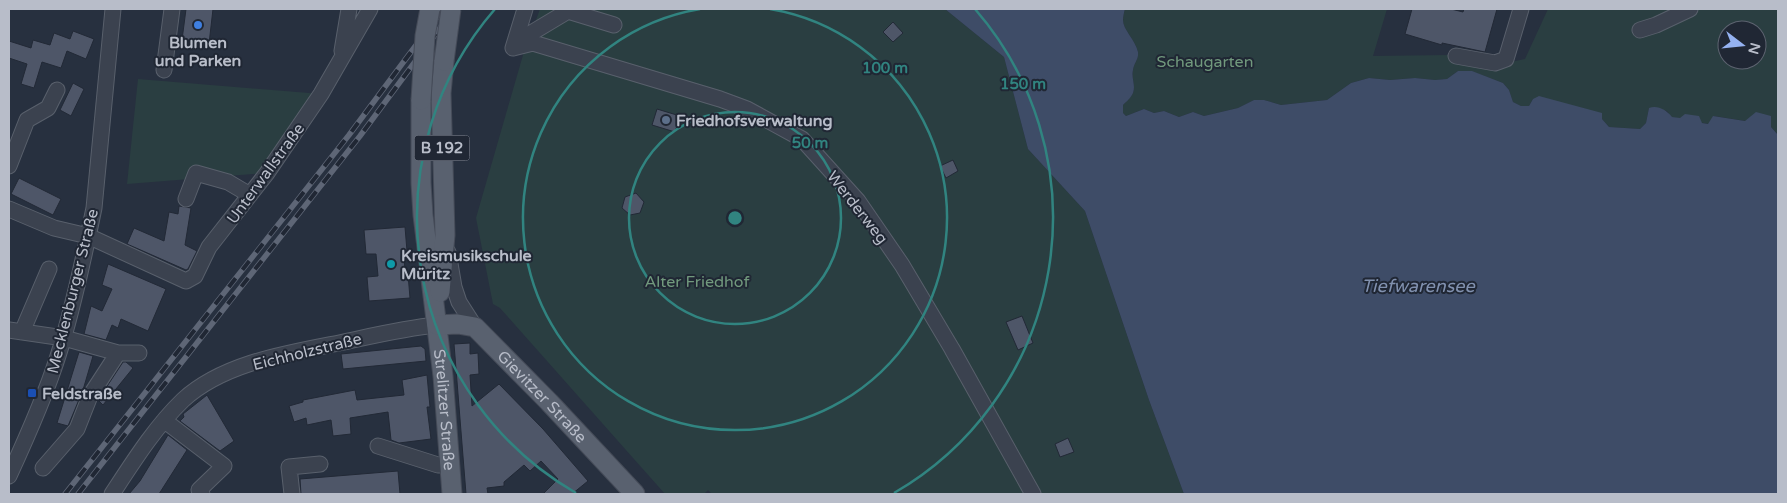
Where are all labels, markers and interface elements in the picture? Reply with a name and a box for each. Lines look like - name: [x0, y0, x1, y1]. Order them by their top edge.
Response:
- marker: Blumen und Parken: [192, 19, 204, 31]
- north arrow: [1717, 20, 1767, 70]
- place label: Blumen und Parken: [155, 33, 241, 71]
- text: N: [1744, 41, 1764, 56]
- park label: Schaugarten: [1157, 52, 1253, 72]
- text: 100 m: [862, 59, 908, 77]
- text: 150 m: [1000, 75, 1046, 93]
- place label: Friedhofsverwaltung: [676, 111, 832, 131]
- marker: Friedhofsverwaltung: [660, 114, 672, 126]
- street label: Unterwallstraße: [223, 119, 309, 228]
- text: 50 m: [792, 134, 828, 152]
- road number: B 192: [414, 136, 470, 160]
- street label: Werderweg: [822, 167, 892, 248]
- street label: Mecklenburger Straße: [43, 207, 103, 376]
- centre of rings: [726, 209, 744, 227]
- place label: Kreismusikschule Müritz: [401, 246, 532, 284]
- marker: Kreismusikschule Müritz: [385, 258, 397, 270]
- park label: Alter Friedhof: [644, 272, 751, 292]
- water label: Tiefwarensee: [1361, 275, 1475, 297]
- street label: Eichholzstraße: [251, 329, 364, 375]
- street label: Gievitzer Straße: [493, 347, 591, 447]
- street label: Strelitzer Straße: [429, 348, 459, 471]
- place label: Feldstraße: [42, 384, 122, 404]
- marker: Feldstraße: [26, 387, 38, 399]

